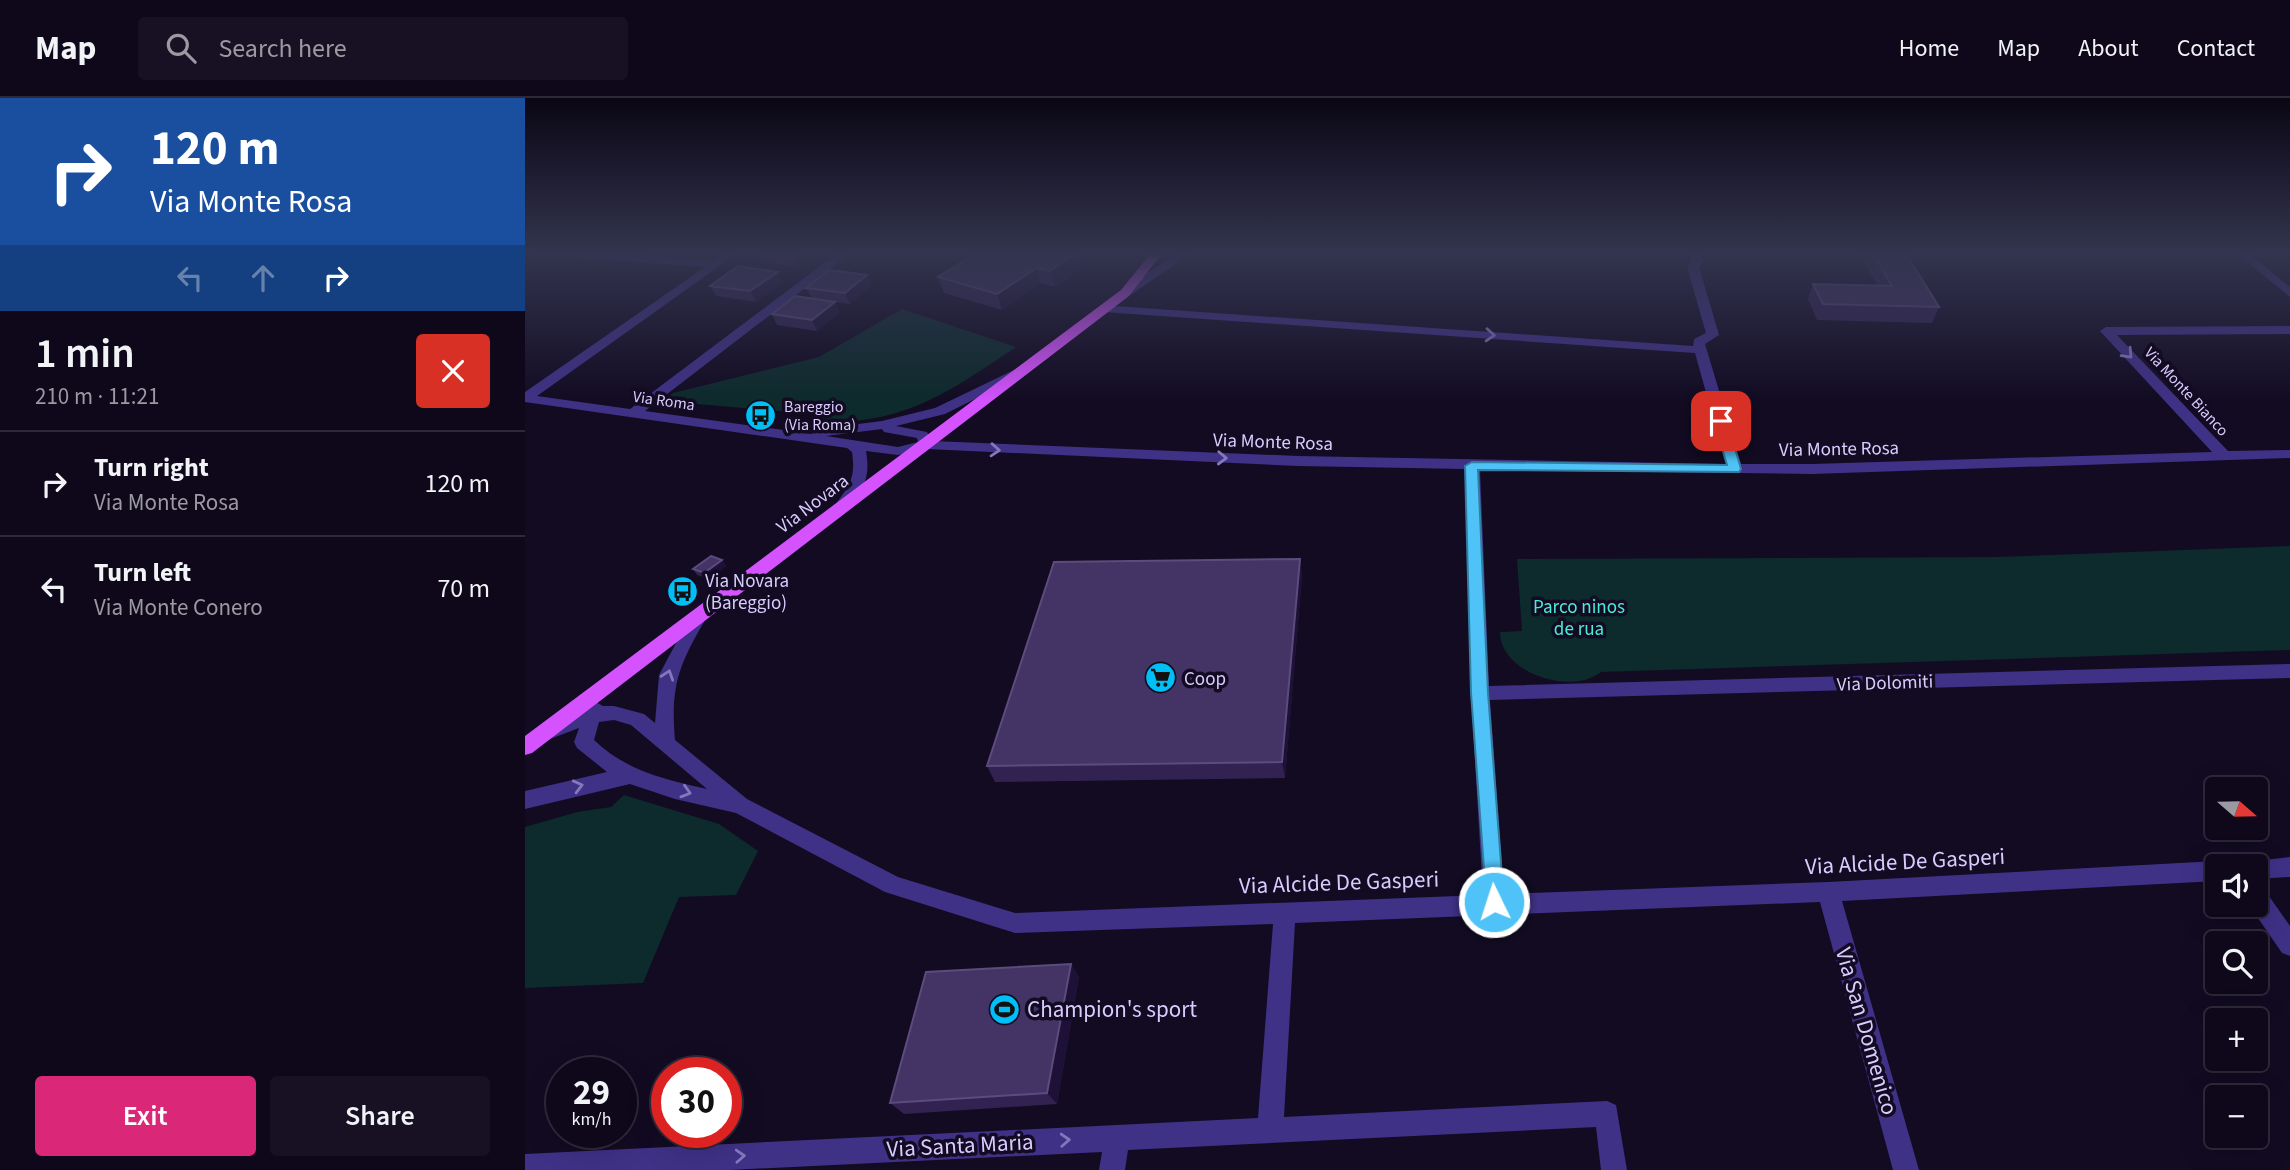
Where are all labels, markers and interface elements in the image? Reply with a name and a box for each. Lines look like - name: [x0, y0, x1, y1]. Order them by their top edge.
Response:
- search box: [138, 17, 628, 80]
- text: Map: [35, 25, 96, 72]
- icon: search: [162, 29, 200, 67]
- text: Search here: [218, 30, 347, 67]
- text: Home: [1899, 31, 1959, 66]
- text: Map: [1997, 31, 2040, 66]
- text: About: [2078, 31, 2139, 66]
- text: Contact: [2177, 31, 2255, 66]
- text: 120 m: [150, 114, 279, 184]
- icon: right: [35, 126, 126, 217]
- text: Via Monte Rosa: [150, 179, 352, 225]
- icon: left: [171, 259, 209, 297]
- icon: ahead: [244, 259, 282, 297]
- icon: right: [317, 259, 355, 297]
- text: 1 min: [35, 324, 135, 384]
- one-way arrow: [1485, 327, 1496, 342]
- button: close: [416, 334, 490, 408]
- street label: Via Monte Bianco: [2139, 342, 2233, 441]
- one-way arrow: [2120, 346, 2133, 359]
- text: 210 m · 11:21: [35, 380, 159, 413]
- street label: Via Roma: [631, 386, 696, 416]
- pin: [1691, 391, 1751, 451]
- place label: Bareggio (Via Roma): [784, 396, 856, 436]
- bus stop icon: Bareggio (Via Roma): [744, 398, 778, 432]
- icon: arrive: [1702, 402, 1740, 440]
- street label: Via Monte Rosa: [1212, 427, 1333, 458]
- street label: Via Monte Rosa: [1779, 435, 1899, 464]
- one-way arrow: [990, 442, 1001, 457]
- text: Turn right: [94, 449, 209, 486]
- one-way arrow: [1217, 451, 1228, 466]
- icon: right: [35, 465, 73, 503]
- text: 120 m: [424, 465, 490, 502]
- street label: Via Novara: [771, 468, 855, 540]
- text: Via Monte Rosa: [94, 486, 239, 519]
- text: Turn left: [94, 554, 191, 591]
- place label: Via Novara (Bareggio): [705, 568, 789, 617]
- icon: left: [35, 570, 73, 608]
- text: 70 m: [437, 570, 490, 607]
- bus stop icon: Via Novara (Bareggio): [665, 574, 699, 608]
- text: Via Monte Conero: [94, 591, 263, 624]
- park label: Parco ninos de rua: [1533, 594, 1625, 643]
- supermarket icon: Coop: [1144, 661, 1178, 695]
- place label: Coop: [1184, 666, 1226, 693]
- street label: Via Dolomiti: [1836, 668, 1934, 699]
- one-way arrow: [659, 670, 674, 682]
- north arrow: [2205, 777, 2268, 840]
- map controls: [2205, 777, 2268, 1148]
- one-way arrow: [572, 780, 584, 794]
- one-way arrow: [679, 783, 691, 798]
- street label: Via Alcide De Gasperi: [1804, 840, 2006, 883]
- button: sound: [2205, 854, 2268, 917]
- street label: Via Alcide De Gasperi: [1238, 863, 1440, 902]
- position arrow: [1457, 865, 1531, 939]
- button: search: [2205, 931, 2268, 994]
- street label: Via San Domenico: [1827, 944, 1906, 1119]
- sports icon: Champion's sport: [987, 992, 1021, 1026]
- place label: Champion's sport: [1027, 993, 1197, 1026]
- button: +: [2205, 1008, 2268, 1071]
- speed limit sign: 30: [651, 1057, 742, 1148]
- text: 29: [573, 1068, 610, 1118]
- button: Exit: [35, 1076, 256, 1156]
- button: Share: [270, 1076, 490, 1156]
- button: −: [2205, 1085, 2268, 1148]
- text: km/h: [572, 1107, 611, 1132]
- street label: Via Santa Maria: [886, 1125, 1034, 1166]
- one-way arrow: [1060, 1133, 1071, 1148]
- one-way arrow: [735, 1149, 746, 1164]

